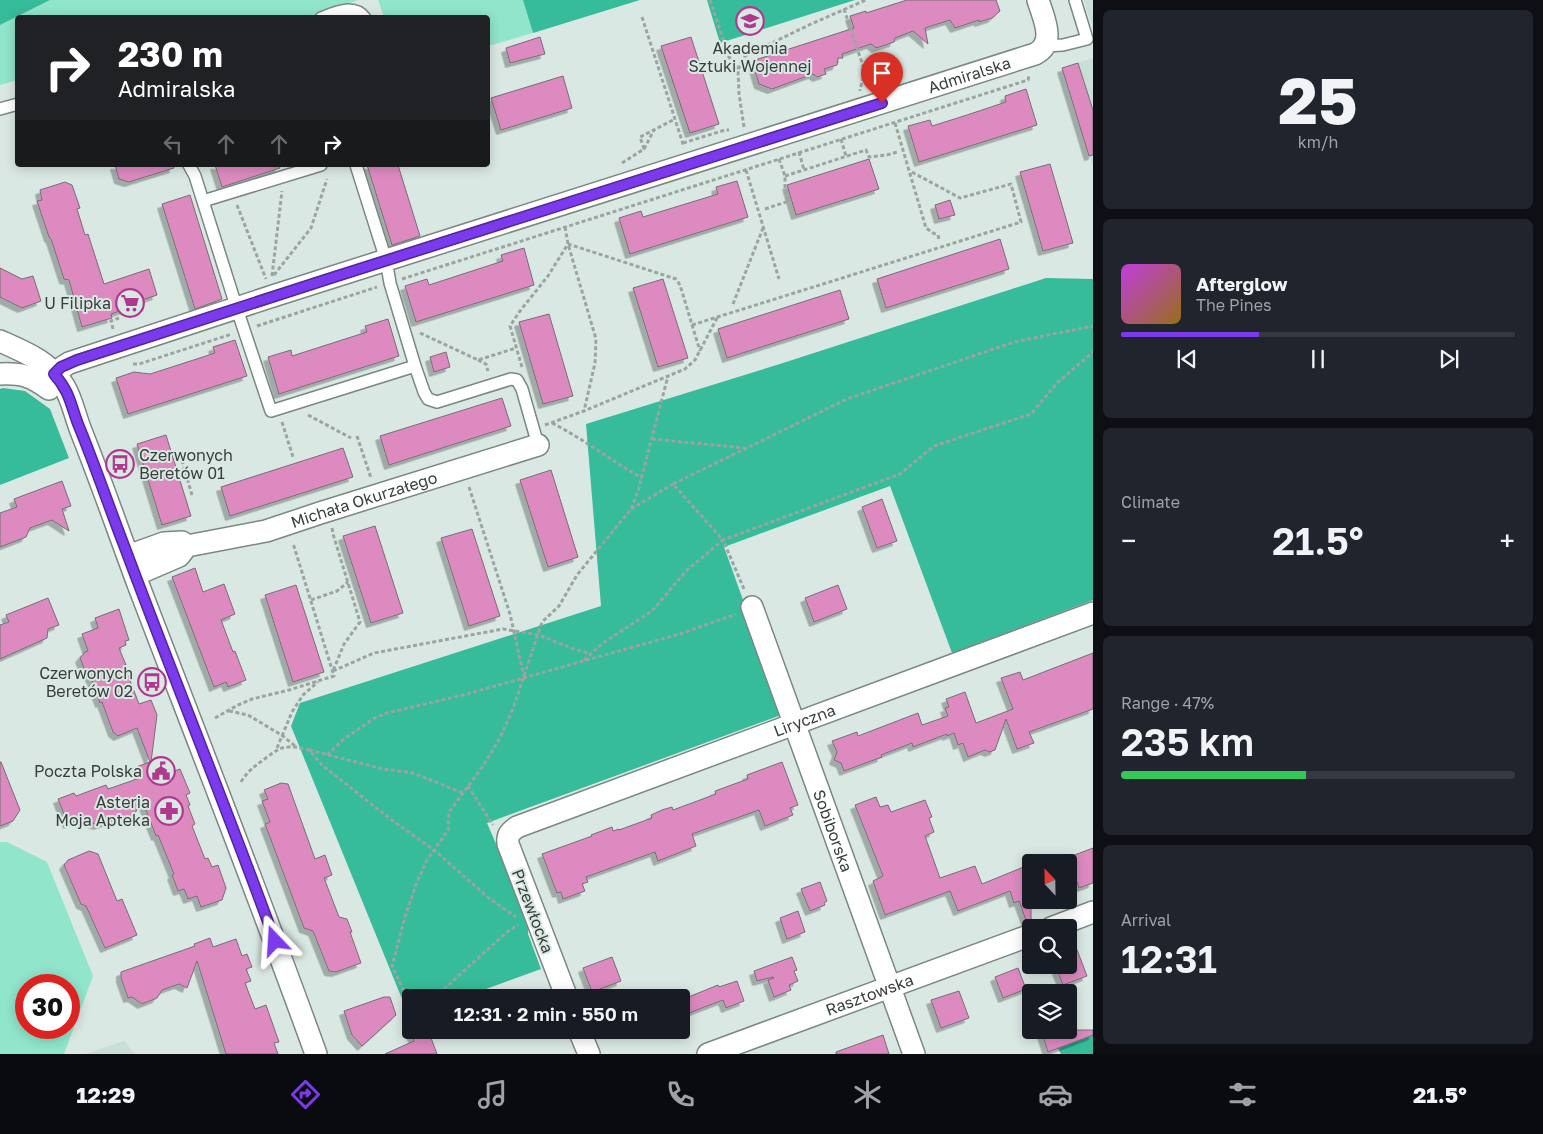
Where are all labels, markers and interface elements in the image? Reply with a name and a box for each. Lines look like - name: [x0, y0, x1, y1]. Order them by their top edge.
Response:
- school or university icon: Akademia Sztuki Wojennej: [735, 6, 765, 36]
- text: 230 m: [118, 33, 223, 75]
- icon: right: [35, 35, 100, 100]
- place label: Akademia Sztuki Wojennej: [688, 38, 812, 76]
- pin: [861, 52, 903, 103]
- street label: Admiralska: [926, 52, 1013, 97]
- icon: arrive: [868, 59, 896, 87]
- text: 25: [1278, 60, 1358, 138]
- text: Admiralska: [118, 75, 236, 102]
- icon: left: [159, 130, 187, 158]
- icon: ahead: [212, 130, 240, 158]
- icon: ahead: [265, 130, 293, 158]
- icon: right: [318, 130, 346, 158]
- text: km/h: [1298, 132, 1338, 152]
- text: Afterglow: [1196, 272, 1287, 295]
- supermarket icon: U Filipka: [115, 288, 145, 318]
- place label: U Filipka: [44, 293, 111, 313]
- text: The Pines: [1196, 295, 1271, 315]
- icon: previous: [1173, 345, 1201, 373]
- icon: pause: [1304, 345, 1332, 373]
- icon: next: [1435, 345, 1463, 373]
- place label: Czerwonych Beretów 01: [139, 445, 233, 483]
- bus stop icon: Czerwonych Beretów 01: [105, 449, 135, 479]
- street label: Michała Okurzałego: [288, 467, 440, 532]
- text: Climate: [1121, 492, 1180, 512]
- text: 21.5°: [1272, 518, 1364, 563]
- text: −: [1121, 524, 1136, 557]
- text: +: [1500, 524, 1515, 557]
- place label: Czerwonych Beretów 02: [39, 663, 133, 701]
- bus stop icon: Czerwonych Beretów 02: [137, 667, 167, 697]
- text: Range · 47%: [1121, 693, 1214, 713]
- street label: Liryczna: [771, 700, 838, 741]
- text: 235 km: [1121, 719, 1254, 764]
- public building icon: Poczta Polska: [146, 756, 176, 786]
- place label: Poczta Polska: [34, 761, 142, 781]
- street label: Sobiborska: [809, 787, 857, 875]
- place label: Asteria Moja Apteka: [55, 792, 150, 830]
- pharmacy icon: Asteria Moja Apteka: [154, 796, 184, 826]
- north arrow: [1022, 854, 1078, 909]
- map controls: [1022, 854, 1077, 1039]
- street label: Przewłocka: [508, 866, 558, 956]
- text: Arrival: [1121, 910, 1171, 930]
- position arrow: [248, 914, 300, 966]
- button: search: [1022, 919, 1077, 974]
- text: 12:31: [1121, 936, 1217, 981]
- street label: Rasztowska: [823, 969, 916, 1020]
- speed limit sign: 30: [15, 974, 80, 1039]
- button: layers: [1022, 984, 1077, 1039]
- text: 12:31 · 2 min · 550 m: [454, 1002, 638, 1025]
- icon: directions: [288, 1077, 323, 1112]
- icon: music: [475, 1077, 510, 1112]
- icon: phone: [663, 1077, 698, 1112]
- icon: climate: [850, 1077, 885, 1112]
- icon: car: [1038, 1077, 1073, 1112]
- icon: filters: [1225, 1077, 1260, 1112]
- text: 12:29: [76, 1081, 135, 1108]
- text: 21.5°: [1413, 1081, 1467, 1108]

